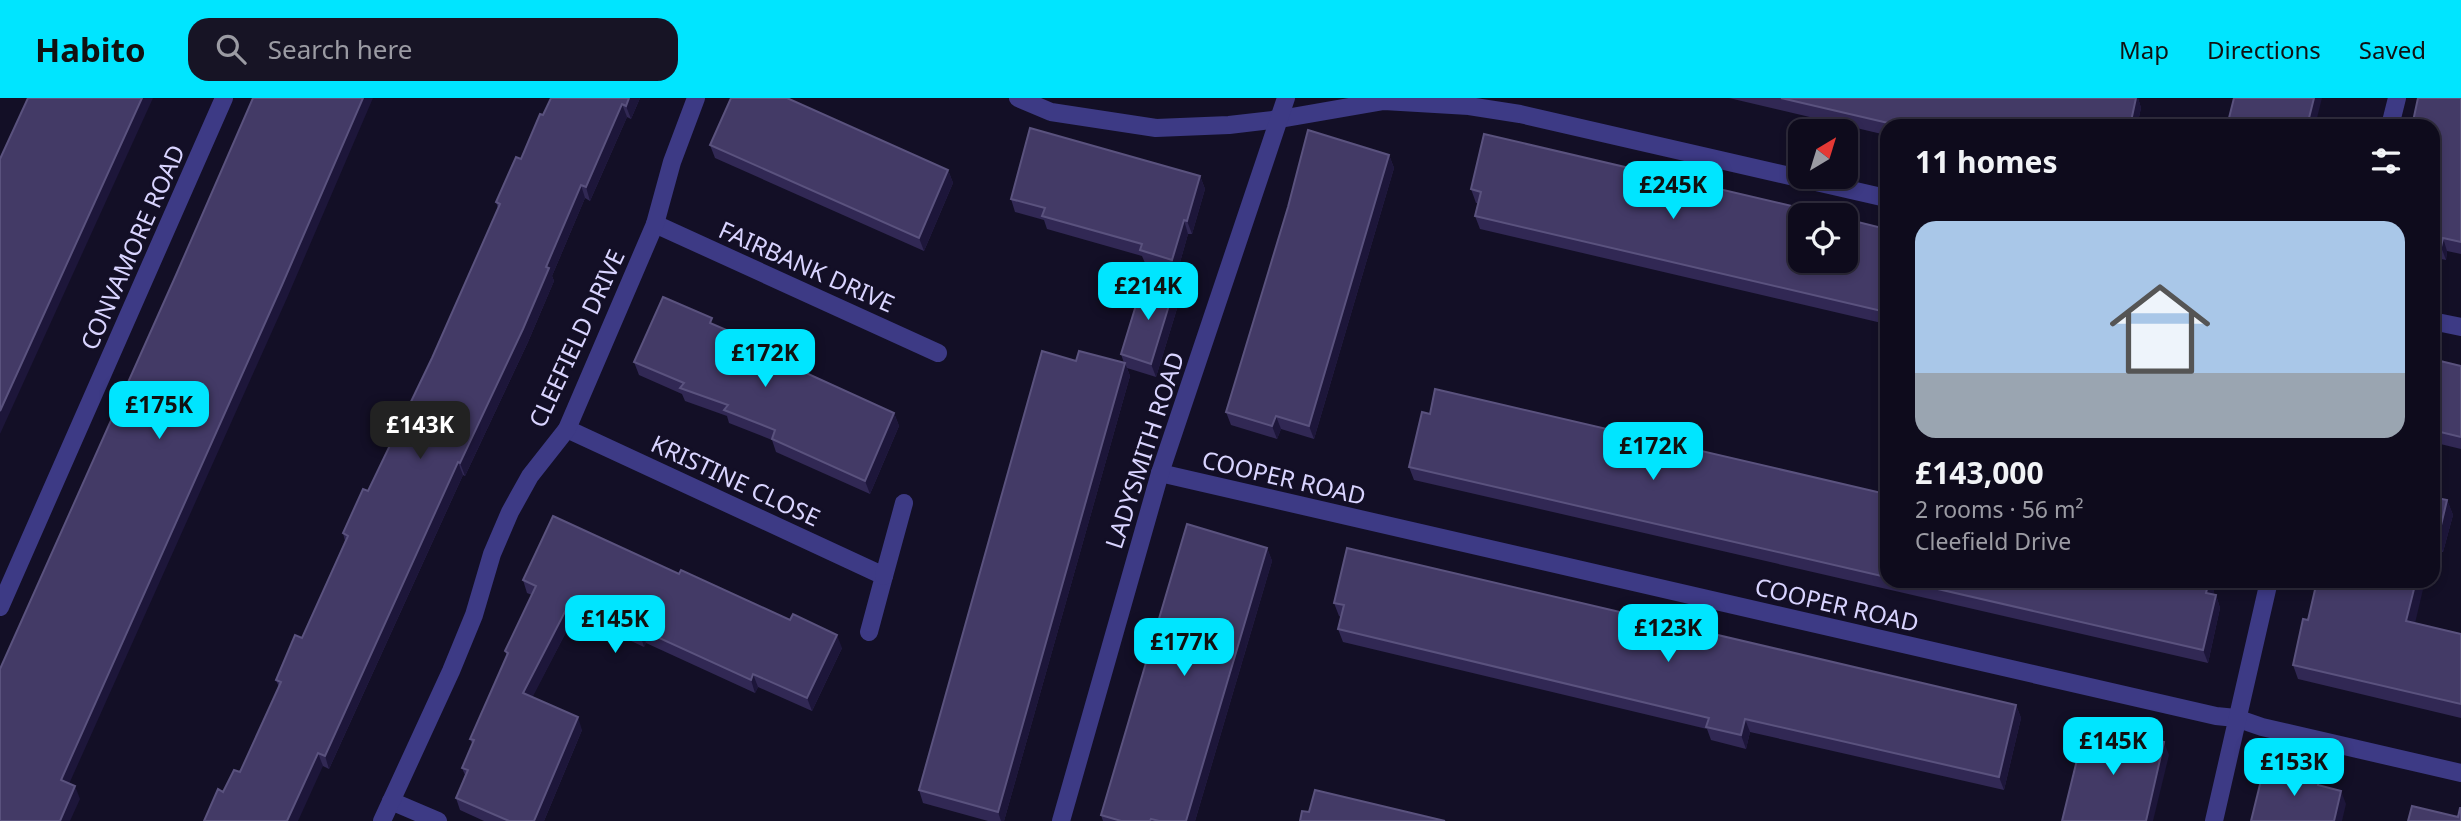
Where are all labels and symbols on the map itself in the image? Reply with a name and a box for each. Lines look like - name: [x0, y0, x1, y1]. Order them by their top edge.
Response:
- north arrow: [1788, 119, 1858, 189]
- street label: CONVAMORE ROAD: [72, 139, 192, 355]
- pin: £245K: [1624, 162, 1722, 221]
- street label: FAIRBANK DRIVE: [714, 212, 900, 320]
- street label: CLEEFIELD DRIVE: [520, 244, 632, 432]
- pin: £214K: [1099, 262, 1197, 322]
- pin: £172K: [716, 330, 814, 389]
- street label: LADYSMITH ROAD: [1097, 347, 1191, 553]
- pin: £175K: [110, 382, 208, 441]
- pin: £143K: [371, 402, 469, 461]
- pin: £172K: [1604, 422, 1702, 482]
- street label: KRISTINE CLOSE: [646, 426, 826, 534]
- street label: COOPER ROAD: [1199, 442, 1369, 512]
- street label: COOPER ROAD: [1752, 569, 1922, 639]
- pin: £145K: [566, 596, 664, 655]
- pin: £123K: [1619, 604, 1717, 664]
- pin: £177K: [1135, 618, 1233, 678]
- pin: £145K: [2064, 718, 2162, 777]
- pin: £153K: [2245, 738, 2343, 798]

